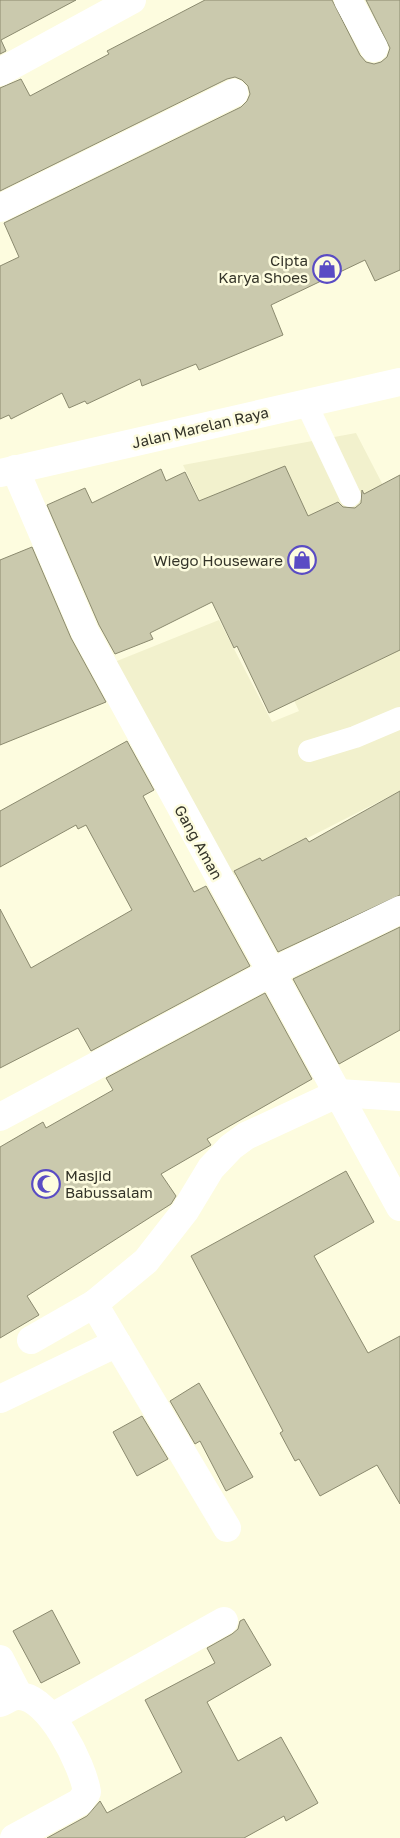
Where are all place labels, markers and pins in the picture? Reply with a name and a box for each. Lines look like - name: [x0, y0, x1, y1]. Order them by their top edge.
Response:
- place label: Cipta Karya Shoes: [218, 251, 308, 286]
- shop icon: Cipta Karya Shoes: [312, 254, 342, 284]
- shop icon: Wiego Houseware: [287, 545, 317, 575]
- place label: Wiego Houseware: [153, 551, 283, 569]
- place label: Masjid Babussalam: [65, 1166, 153, 1201]
- mosque icon: Masjid Babussalam: [31, 1169, 61, 1199]

